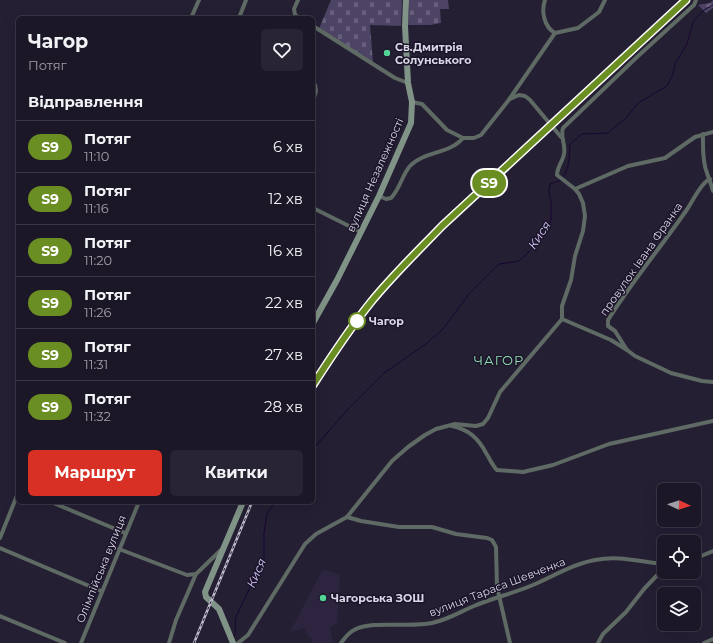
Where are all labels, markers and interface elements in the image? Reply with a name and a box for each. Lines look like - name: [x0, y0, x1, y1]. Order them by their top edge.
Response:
- button: heart: [261, 29, 303, 71]
- text: Чагор: [28, 30, 88, 53]
- place label: Св.Дмитрія Солунського: [395, 40, 471, 67]
- marker: Св.Дмитрія Солунського: [382, 48, 392, 58]
- text: Потяг: [28, 57, 67, 73]
- text: Відправлення: [28, 92, 143, 111]
- street label: вулиця Незалежності: [343, 116, 407, 234]
- text: Потяг: [84, 129, 131, 148]
- text: 6 хв: [273, 137, 303, 156]
- text: S9: [41, 138, 59, 156]
- text: 11:10: [84, 148, 109, 164]
- line badge: S9: [471, 170, 507, 196]
- text: S9: [480, 174, 498, 192]
- text: Потяг: [84, 181, 131, 200]
- text: 12 хв: [268, 189, 303, 208]
- text: S9: [41, 190, 59, 208]
- text: 11:16: [84, 200, 109, 216]
- street label: провулок Івана Франка: [597, 200, 685, 318]
- water label: Кися: [524, 218, 554, 252]
- text: Потяг: [84, 233, 131, 252]
- text: 16 хв: [268, 241, 303, 260]
- text: S9: [41, 242, 59, 260]
- text: 11:20: [84, 252, 112, 268]
- text: Потяг: [84, 285, 131, 304]
- text: 22 хв: [265, 293, 303, 312]
- text: S9: [41, 294, 59, 312]
- text: 11:26: [84, 304, 111, 320]
- marker: Чагор: [348, 312, 366, 330]
- place label: Чагор: [369, 314, 404, 328]
- text: Потяг: [84, 337, 131, 356]
- text: 27 хв: [265, 345, 303, 364]
- text: S9: [41, 346, 59, 364]
- district label: ЧАГОР: [474, 352, 524, 368]
- text: 11:31: [84, 356, 108, 372]
- text: Потяг: [84, 389, 131, 408]
- text: 28 хв: [264, 397, 303, 416]
- text: S9: [41, 398, 59, 416]
- text: 11:32: [84, 408, 111, 424]
- button: Маршрут: [28, 450, 162, 496]
- button: Квитки: [170, 450, 303, 496]
- north arrow: [657, 483, 701, 527]
- map controls: [657, 483, 701, 631]
- street label: Олімпійська вулиця: [73, 513, 129, 625]
- button: locate: [657, 535, 701, 579]
- street label: вулиця Тараса Шевченка: [427, 554, 567, 620]
- water label: Кися: [243, 556, 269, 590]
- button: layers: [657, 587, 701, 631]
- place label: Чагорська ЗОШ: [331, 591, 424, 605]
- marker: Чагорська ЗОШ: [318, 593, 328, 603]

